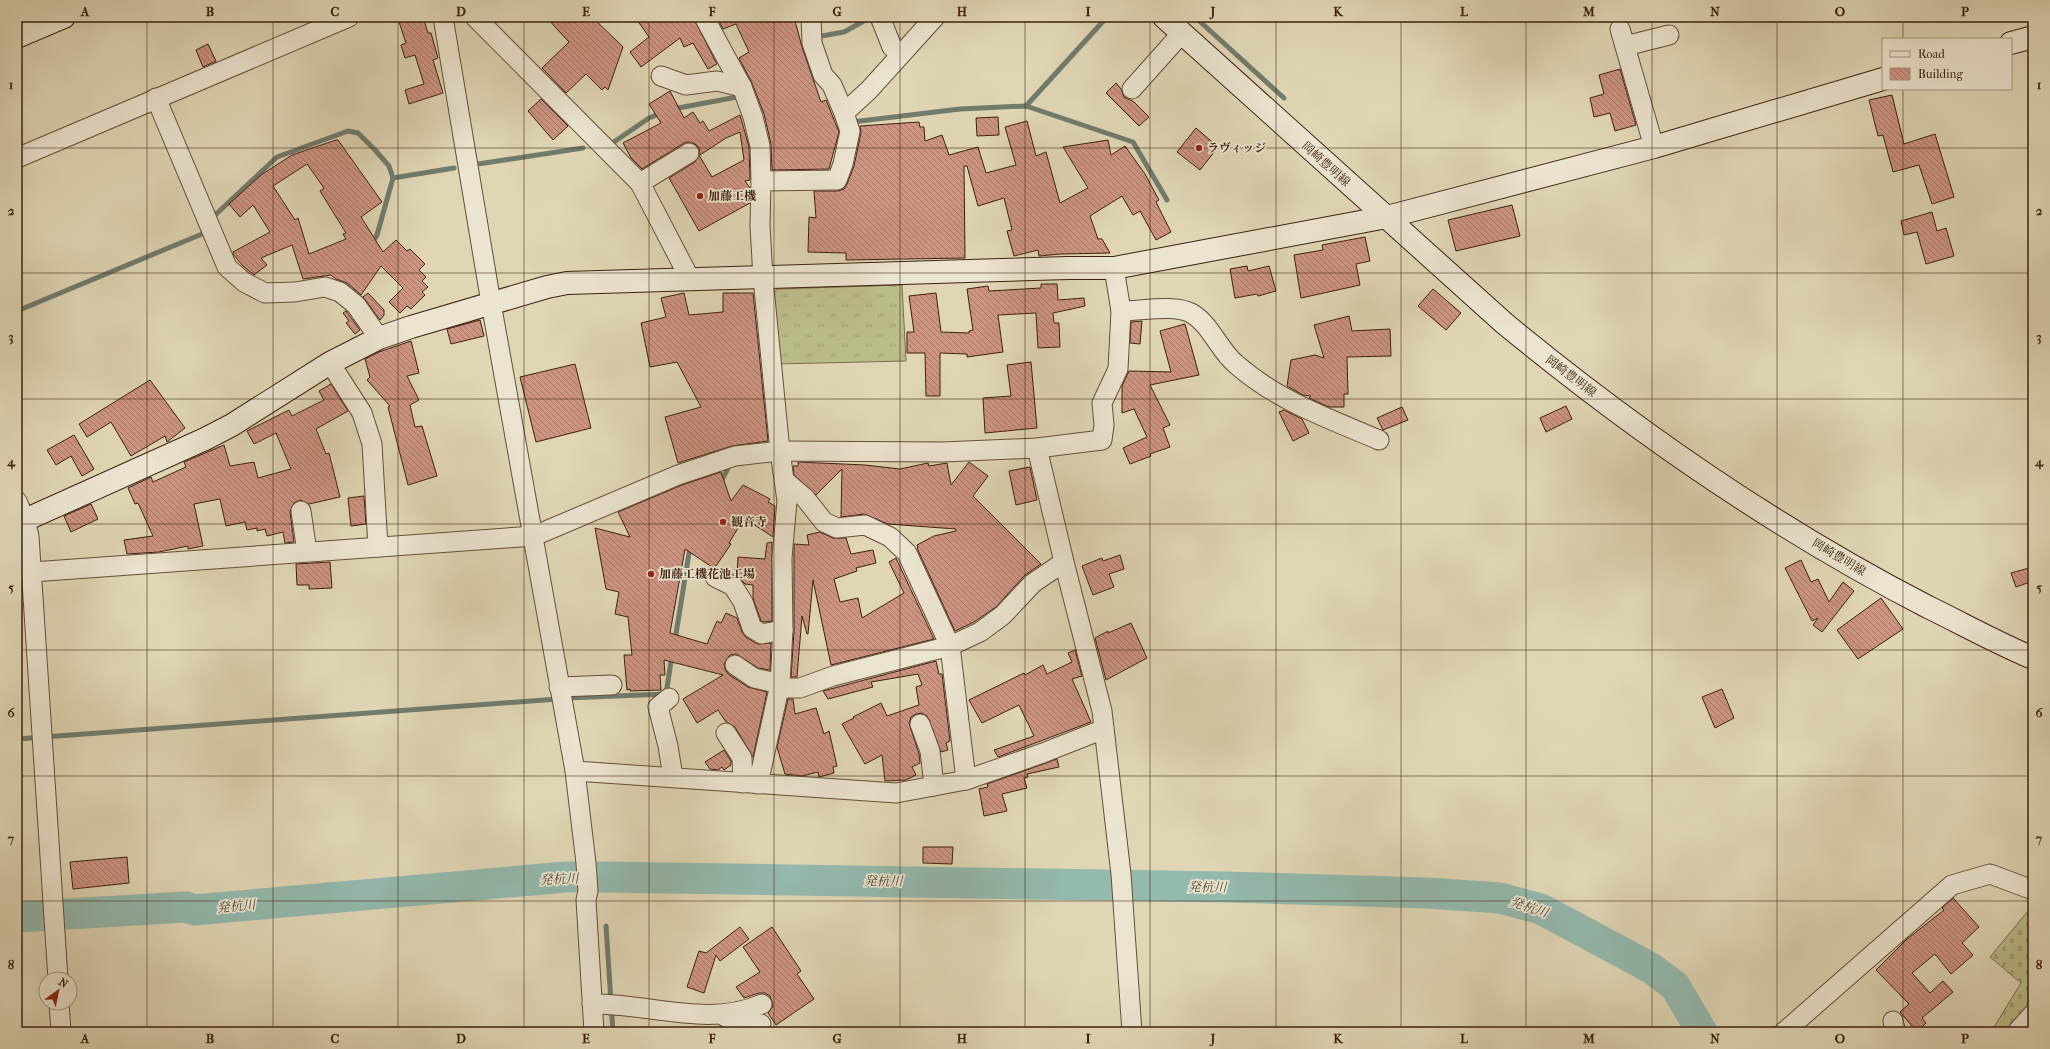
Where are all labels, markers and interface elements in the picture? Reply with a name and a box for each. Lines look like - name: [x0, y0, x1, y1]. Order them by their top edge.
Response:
- text: A: [80, 4, 90, 19]
- text: B: [206, 4, 215, 19]
- text: C: [331, 4, 340, 19]
- text: D: [456, 4, 466, 19]
- text: E: [582, 4, 590, 19]
- text: F: [708, 4, 716, 19]
- text: G: [832, 4, 842, 19]
- text: H: [957, 4, 968, 19]
- text: I: [1085, 4, 1091, 19]
- text: J: [1209, 4, 1216, 20]
- text: K: [1333, 4, 1344, 19]
- text: L: [1460, 4, 1469, 19]
- text: M: [1582, 4, 1595, 19]
- text: N: [1710, 4, 1720, 19]
- text: O: [1835, 4, 1845, 19]
- text: P: [1961, 4, 1969, 19]
- legend: [1882, 38, 2012, 90]
- text: Road: [1918, 47, 1945, 61]
- text: Building: [1918, 67, 1963, 81]
- text: 1: [9, 77, 14, 92]
- text: 1: [2037, 77, 2042, 92]
- street label: 岡崎豊明線: [1299, 139, 1353, 189]
- place label: ラヴィッジ: [1207, 141, 1266, 155]
- marker: ラヴィッジ: [1194, 143, 1204, 153]
- place label: 加藤工機: [708, 189, 756, 203]
- marker: 加藤工機: [695, 191, 705, 201]
- text: 2: [8, 203, 15, 218]
- text: 2: [2036, 203, 2043, 218]
- text: 3: [8, 329, 14, 345]
- text: 3: [2036, 329, 2042, 345]
- street label: 岡崎豊明線: [1543, 352, 1599, 400]
- text: 4: [6, 454, 16, 470]
- text: 4: [2034, 454, 2044, 470]
- place label: 観音寺: [731, 515, 767, 529]
- marker: 観音寺: [718, 517, 728, 527]
- street label: 岡崎豊明線: [1810, 536, 1868, 578]
- place label: 加藤工機花池工場: [659, 567, 755, 581]
- marker: 加藤工機花池工場: [646, 569, 656, 579]
- text: 5: [8, 580, 14, 595]
- text: 5: [2036, 580, 2042, 595]
- text: 6: [7, 705, 15, 720]
- text: 6: [2035, 705, 2043, 720]
- text: 7: [7, 831, 15, 846]
- text: 7: [2035, 831, 2043, 846]
- water label: 発杭川: [539, 870, 581, 888]
- water label: 発杭川: [863, 873, 905, 889]
- water label: 発杭川: [1187, 879, 1229, 895]
- water label: 発杭川: [1508, 894, 1552, 921]
- water label: 発杭川: [216, 897, 258, 915]
- text: 8: [8, 957, 15, 972]
- text: 8: [2036, 957, 2043, 972]
- north arrow: [38, 971, 78, 1011]
- text: N: [56, 975, 71, 991]
- text: A: [80, 1031, 90, 1046]
- text: B: [206, 1031, 215, 1046]
- text: C: [331, 1031, 340, 1046]
- text: D: [456, 1031, 466, 1046]
- text: E: [582, 1031, 590, 1046]
- text: F: [708, 1031, 716, 1046]
- text: G: [832, 1031, 842, 1046]
- text: H: [957, 1031, 968, 1046]
- text: I: [1085, 1031, 1091, 1046]
- text: J: [1209, 1031, 1216, 1047]
- text: K: [1333, 1031, 1344, 1046]
- text: L: [1460, 1031, 1469, 1046]
- text: M: [1582, 1031, 1595, 1046]
- text: N: [1710, 1031, 1720, 1046]
- text: O: [1835, 1031, 1845, 1046]
- text: P: [1961, 1031, 1969, 1046]

